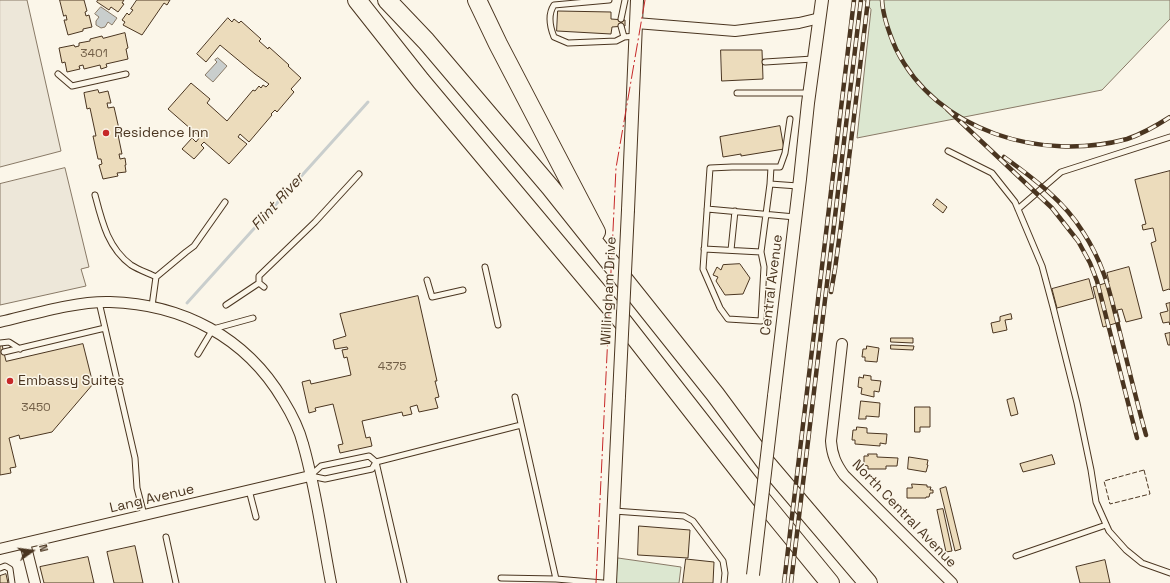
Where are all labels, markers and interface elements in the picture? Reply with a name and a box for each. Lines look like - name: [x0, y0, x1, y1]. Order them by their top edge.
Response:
- house number: 3401: [80, 47, 108, 61]
- place label: Residence Inn: [114, 125, 209, 141]
- marker: Residence Inn: [101, 128, 111, 138]
- water label: Flint River: [248, 170, 308, 234]
- street label: Central Avenue: [757, 234, 787, 336]
- street label: Willingham Drive: [598, 236, 620, 346]
- house number: 4375: [378, 360, 406, 374]
- place label: Embassy Suites: [18, 373, 124, 389]
- marker: Embassy Suites: [5, 376, 15, 386]
- house number: 3450: [21, 401, 51, 415]
- street label: North Central Avenue: [848, 457, 960, 571]
- street label: Lang Avenue: [108, 481, 196, 517]
- north arrow: [12, 531, 52, 571]
- text: N: [36, 543, 51, 553]

